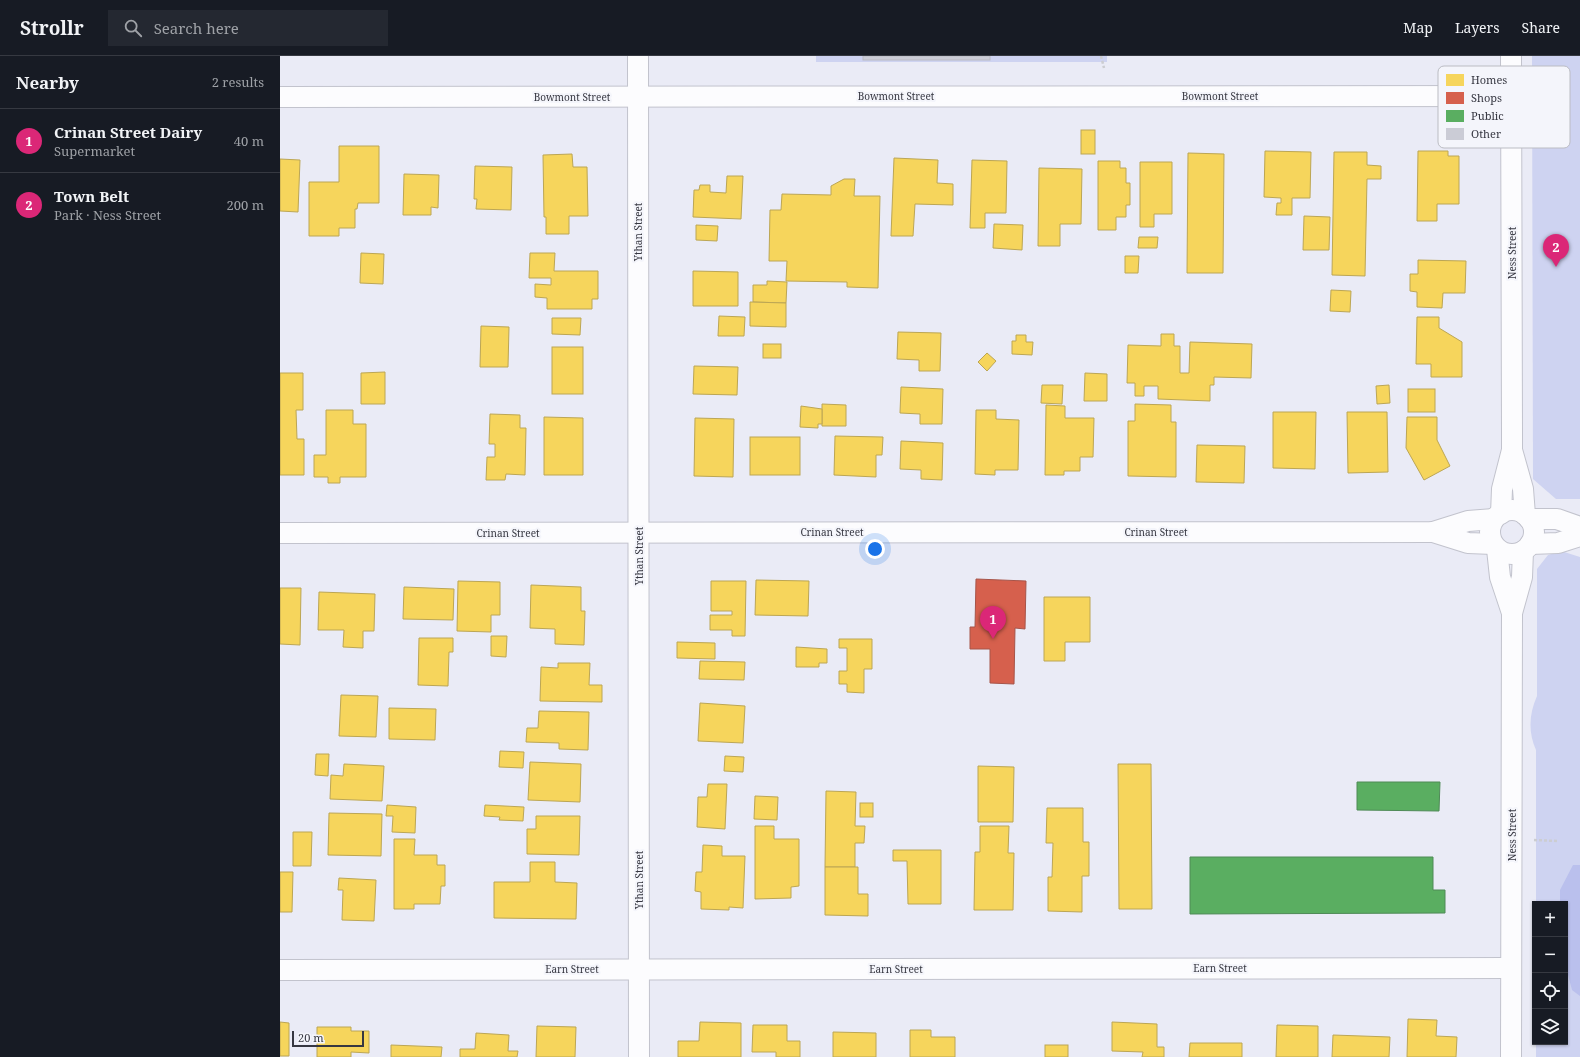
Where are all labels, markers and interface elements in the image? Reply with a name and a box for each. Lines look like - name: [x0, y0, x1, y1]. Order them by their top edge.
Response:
- search box: [108, 10, 388, 46]
- text: Strollr: [20, 15, 84, 41]
- icon: search: [122, 17, 144, 39]
- text: Search here: [154, 18, 239, 38]
- text: Map: [1403, 18, 1433, 37]
- text: Layers: [1455, 18, 1500, 37]
- text: Share: [1522, 18, 1560, 37]
- legend: [1438, 66, 1570, 148]
- text: Nearby: [16, 71, 79, 94]
- text: Homes: [1471, 72, 1507, 87]
- text: 2 results: [212, 73, 264, 91]
- street label: Bowmont Street: [858, 89, 935, 103]
- street label: Bowmont Street: [1182, 89, 1259, 103]
- street label: Bowmont Street: [534, 90, 611, 104]
- text: Shops: [1471, 90, 1502, 105]
- text: Public: [1471, 108, 1504, 123]
- text: Crinan Street Dairy: [54, 122, 202, 142]
- text: Other: [1471, 126, 1502, 141]
- text: 1: [25, 132, 33, 150]
- text: 40 m: [234, 132, 264, 150]
- text: Supermarket: [54, 142, 135, 160]
- text: Town Belt: [54, 186, 129, 206]
- text: 2: [25, 196, 33, 214]
- text: 200 m: [227, 196, 264, 214]
- street label: Ythan Street: [631, 202, 645, 262]
- text: Park · Ness Street: [54, 206, 161, 224]
- street label: Ness Street: [1505, 226, 1519, 279]
- pin: 2: [1543, 234, 1569, 267]
- street label: Crinan Street: [800, 525, 864, 539]
- street label: Crinan Street: [1124, 525, 1188, 539]
- street label: Crinan Street: [476, 526, 540, 540]
- street label: Ythan Street: [632, 526, 646, 586]
- your location: [865, 539, 885, 559]
- pin: 1: [980, 606, 1006, 639]
- street label: Ness Street: [1505, 808, 1519, 861]
- street label: Ythan Street: [632, 850, 646, 910]
- map controls: [1532, 901, 1568, 1045]
- button: +: [1532, 901, 1568, 937]
- button: −: [1532, 937, 1568, 973]
- street label: Earn Street: [1193, 961, 1247, 975]
- street label: Earn Street: [545, 962, 599, 976]
- street label: Earn Street: [869, 962, 923, 976]
- button: locate: [1532, 973, 1568, 1009]
- button: layers: [1532, 1009, 1568, 1045]
- scale bar: [292, 1029, 364, 1048]
- text: 20 m: [298, 1030, 324, 1045]

